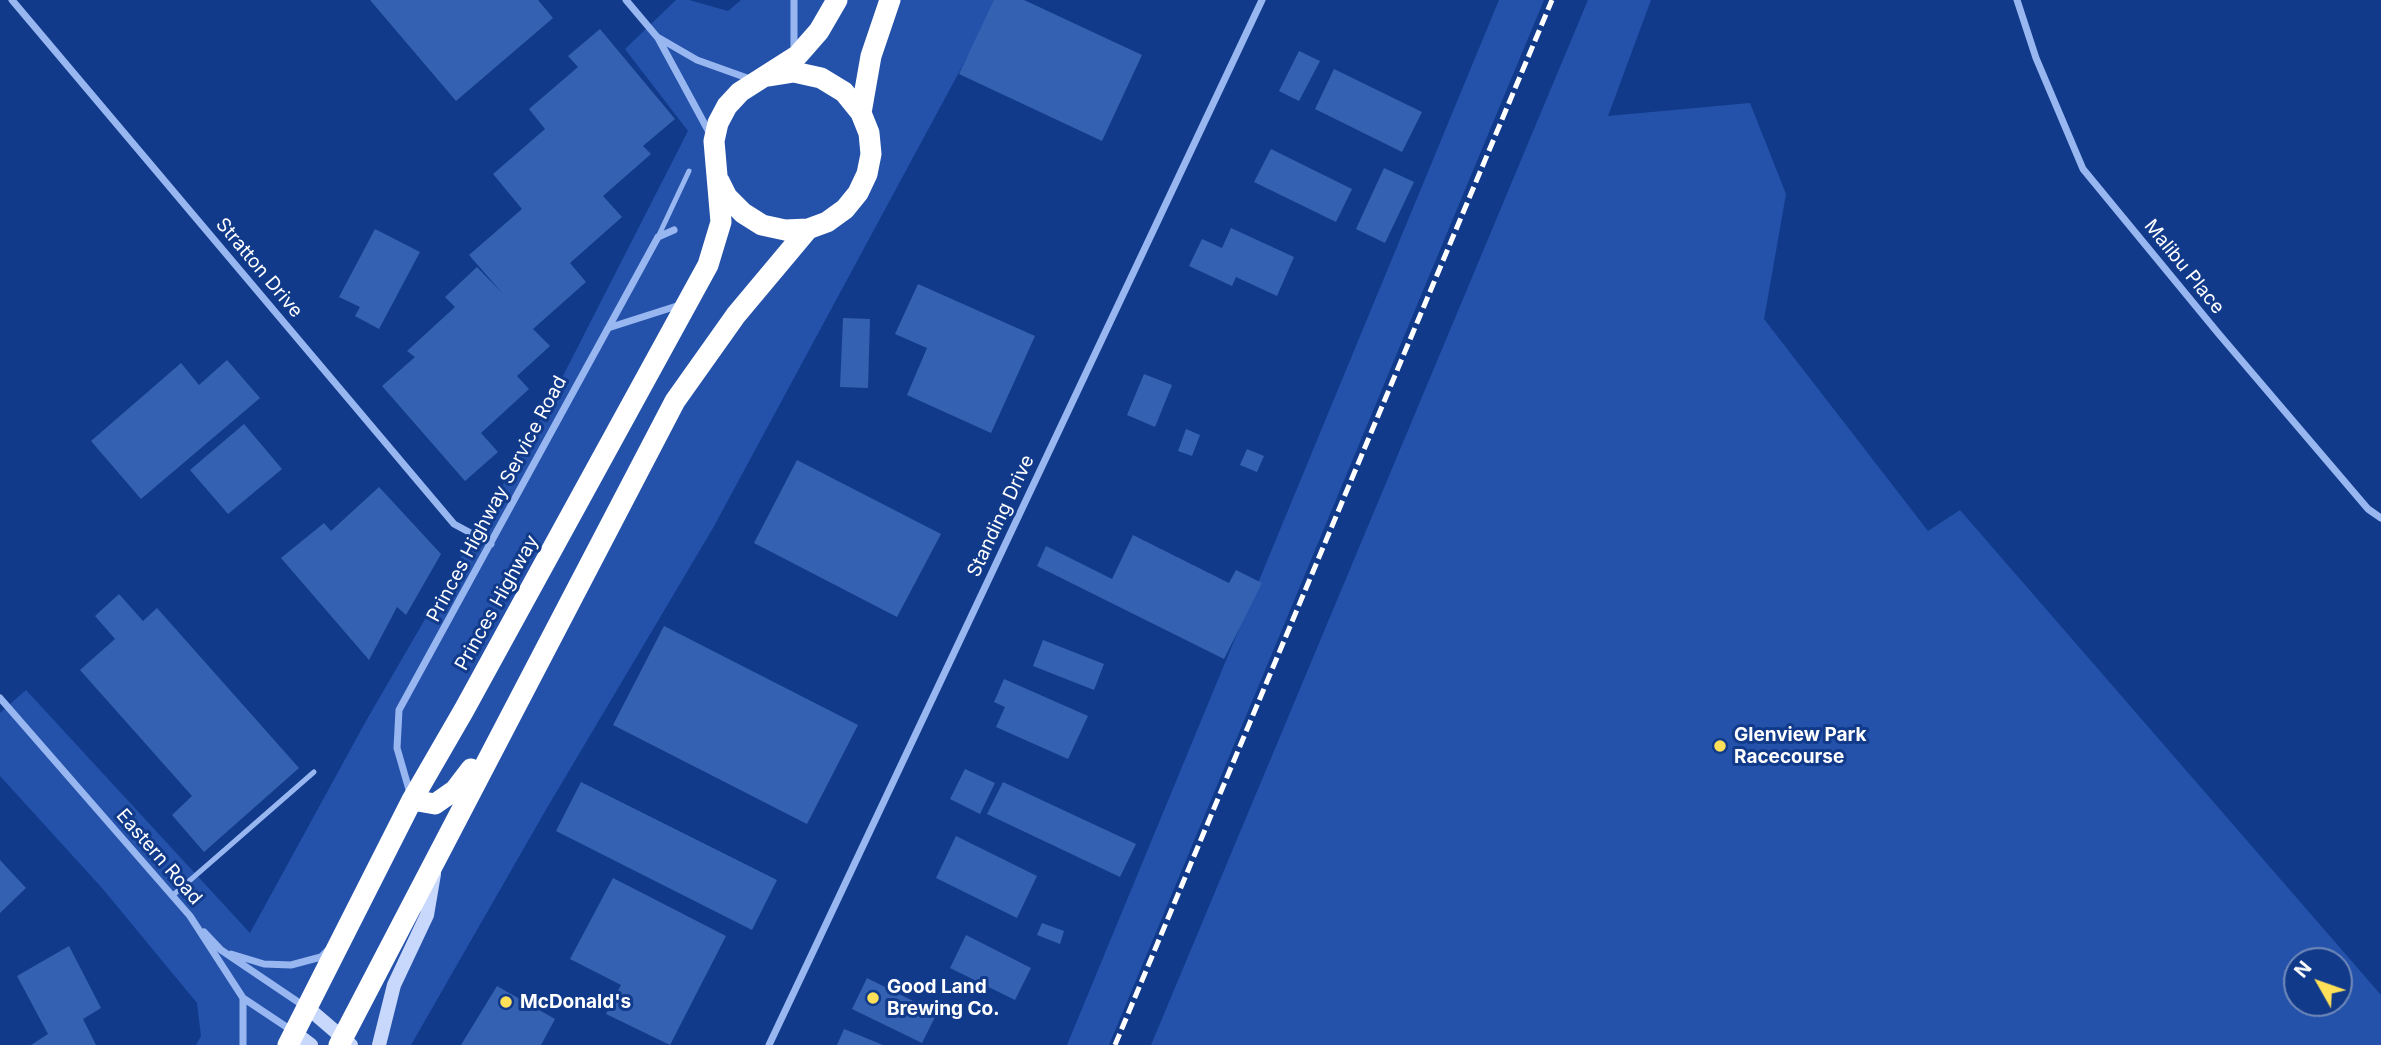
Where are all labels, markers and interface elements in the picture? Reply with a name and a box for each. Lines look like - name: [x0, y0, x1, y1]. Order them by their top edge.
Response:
- street label: Stratton Drive: [211, 214, 307, 322]
- street label: Malibu Place: [2139, 215, 2229, 319]
- street label: Princes Highway Service Road: [422, 372, 572, 626]
- street label: Standing Drive: [963, 451, 1039, 581]
- street label: Princes Highway: [450, 531, 544, 675]
- place label: Glenview Park Racecourse: [1734, 724, 1867, 768]
- marker: Glenview Park Racecourse: [1712, 738, 1728, 754]
- street label: Eastern Road: [111, 805, 207, 909]
- north arrow: [2283, 947, 2353, 1017]
- text: N: [2290, 957, 2317, 982]
- place label: Good Land Brewing Co.: [887, 976, 1000, 1020]
- marker: Good Land Brewing Co.: [865, 990, 881, 1006]
- place label: McDonald's: [520, 991, 631, 1013]
- marker: McDonald's: [498, 994, 514, 1010]

